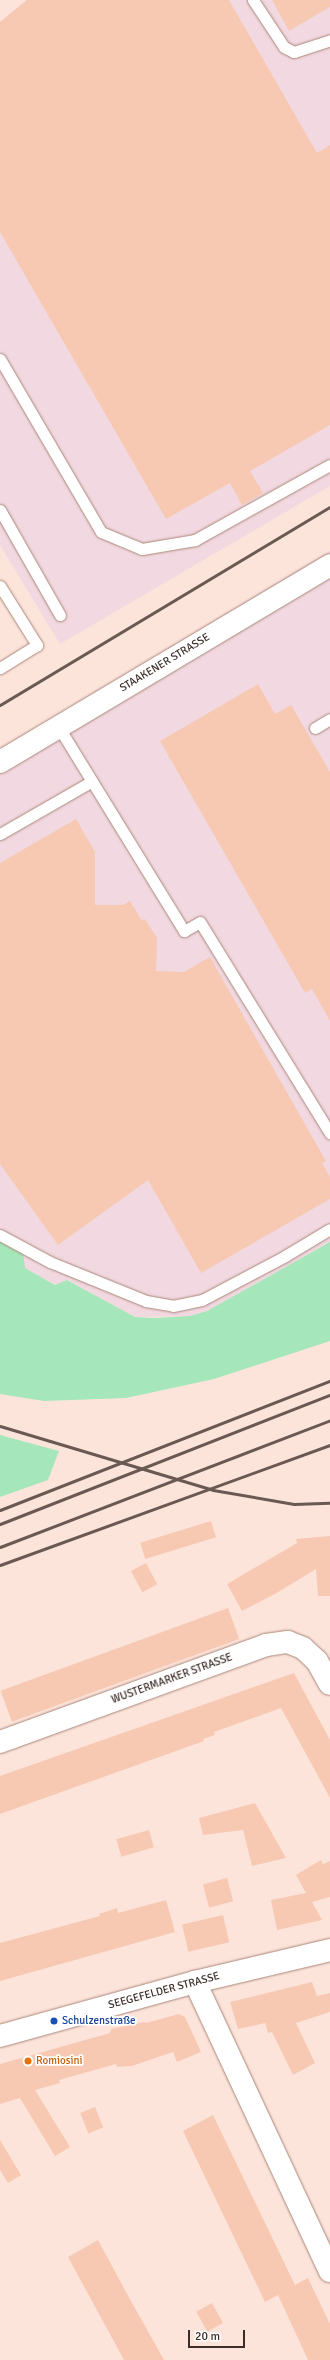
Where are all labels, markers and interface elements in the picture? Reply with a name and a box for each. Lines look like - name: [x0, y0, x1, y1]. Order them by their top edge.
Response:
- street label: STAAKENER STRASSE: [118, 631, 212, 695]
- street label: WUSTERMARKER STRASSE: [110, 1651, 234, 1707]
- street label: SEEGEFELDER STRASSE: [107, 1970, 221, 2012]
- place label: Schulzenstraße: [62, 2014, 136, 2028]
- marker: Schulzenstraße: [49, 2016, 59, 2026]
- place label: Romiosini: [36, 2054, 82, 2068]
- marker: Romiosini: [23, 2056, 33, 2066]
- scale bar: [190, 2322, 247, 2348]
- text: 20 m: [195, 2329, 220, 2344]

